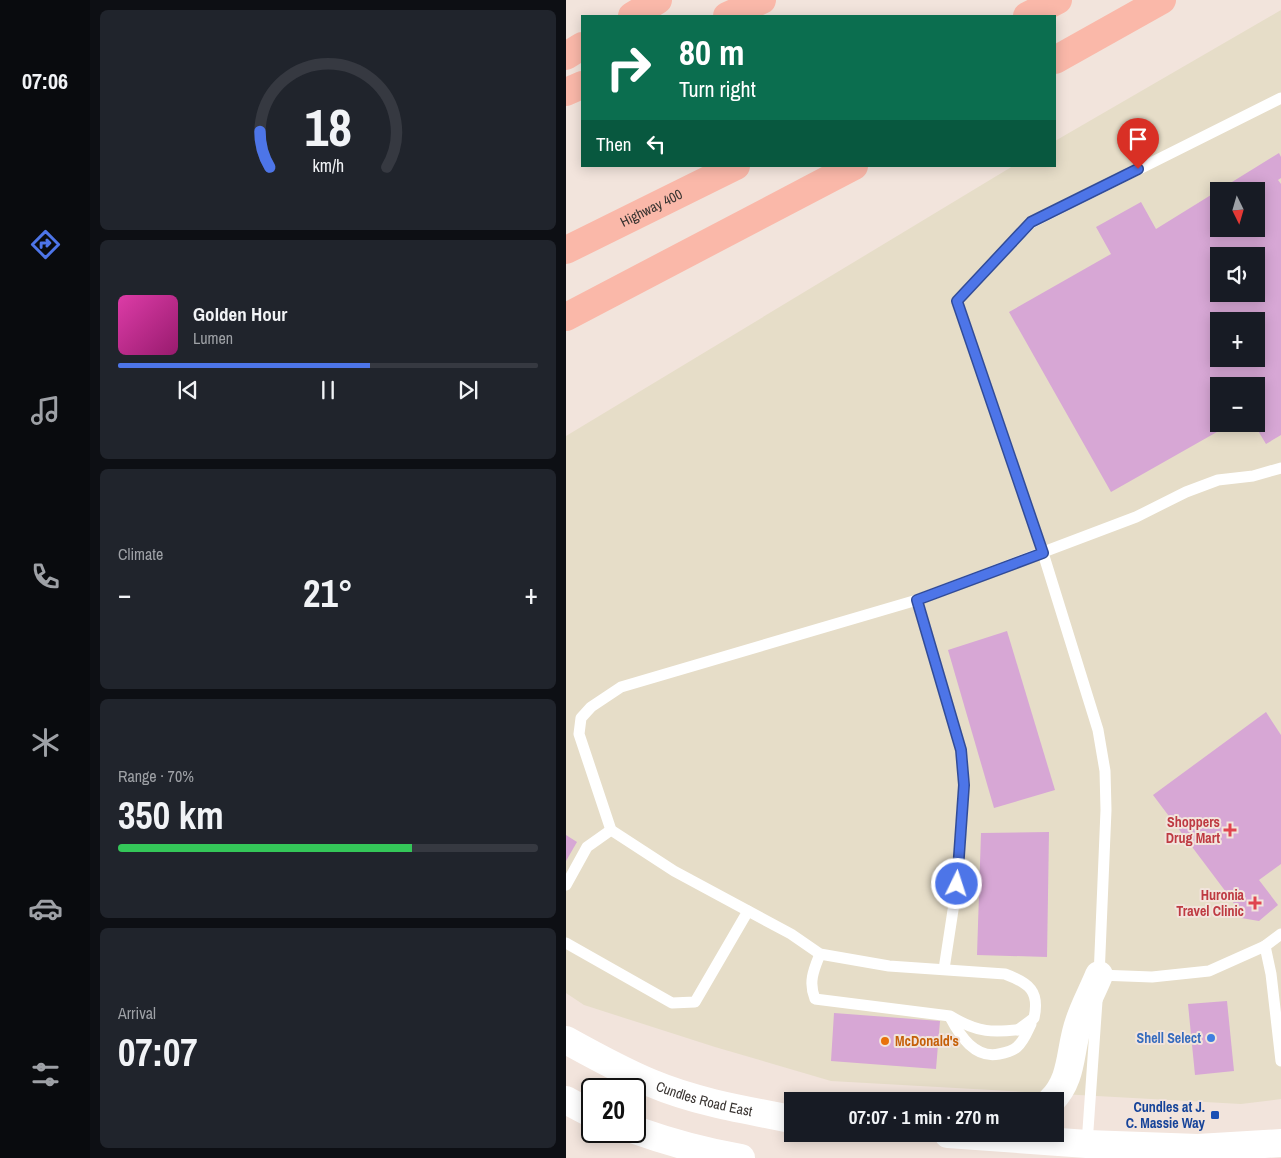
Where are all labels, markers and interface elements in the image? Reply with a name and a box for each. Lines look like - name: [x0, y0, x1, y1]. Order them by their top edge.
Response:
- text: 80 m: [679, 29, 744, 76]
- icon: right: [596, 35, 661, 100]
- text: 07:06: [22, 66, 68, 96]
- text: Turn right: [679, 74, 756, 104]
- text: 18: [304, 92, 352, 162]
- pin: [1117, 118, 1159, 169]
- icon: arrive: [1124, 125, 1152, 153]
- icon: left: [642, 130, 670, 158]
- text: Then: [596, 131, 632, 157]
- text: km/h: [312, 154, 344, 178]
- north arrow: [1210, 182, 1265, 238]
- map controls: [1210, 182, 1265, 432]
- street label: Highway 400: [617, 185, 685, 231]
- icon: directions: [28, 227, 63, 262]
- button: sound: [1210, 247, 1265, 302]
- text: Golden Hour: [193, 301, 287, 327]
- button: +: [1210, 312, 1265, 367]
- text: Lumen: [193, 327, 233, 349]
- icon: previous: [174, 376, 202, 404]
- icon: pause: [314, 376, 342, 404]
- icon: next: [454, 376, 482, 404]
- button: −: [1210, 377, 1265, 432]
- icon: music: [28, 393, 63, 428]
- text: Climate: [118, 543, 163, 565]
- icon: phone: [28, 559, 63, 594]
- text: 21°: [303, 568, 353, 619]
- text: −: [118, 575, 131, 613]
- text: +: [525, 575, 538, 613]
- icon: climate: [28, 725, 63, 760]
- text: Range · 70%: [118, 765, 194, 787]
- text: 350 km: [118, 790, 224, 841]
- place label: Shoppers Drug Mart: [1166, 813, 1220, 847]
- marker: Shoppers Drug Mart: [1224, 824, 1236, 836]
- position arrow: [930, 857, 982, 909]
- place label: Huronia Travel Clinic: [1176, 886, 1245, 920]
- icon: car: [28, 891, 63, 926]
- marker: Huronia Travel Clinic: [1248, 896, 1262, 910]
- text: Arrival: [118, 1002, 156, 1024]
- text: 07:07: [118, 1027, 198, 1078]
- place label: Shell Select: [1137, 1029, 1201, 1047]
- place label: McDonald's: [895, 1032, 959, 1050]
- marker: Shell Select: [1205, 1032, 1217, 1044]
- marker: McDonald's: [879, 1035, 891, 1047]
- icon: filters: [28, 1057, 63, 1092]
- street label: Cundles Road East: [653, 1077, 754, 1120]
- speed limit sign: 20: [581, 1078, 646, 1143]
- place label: Cundles at J. C. Massie Way: [1126, 1098, 1206, 1132]
- text: 07:07 · 1 min · 270 m: [849, 1104, 999, 1130]
- marker: Cundles at J. C. Massie Way: [1209, 1109, 1221, 1121]

